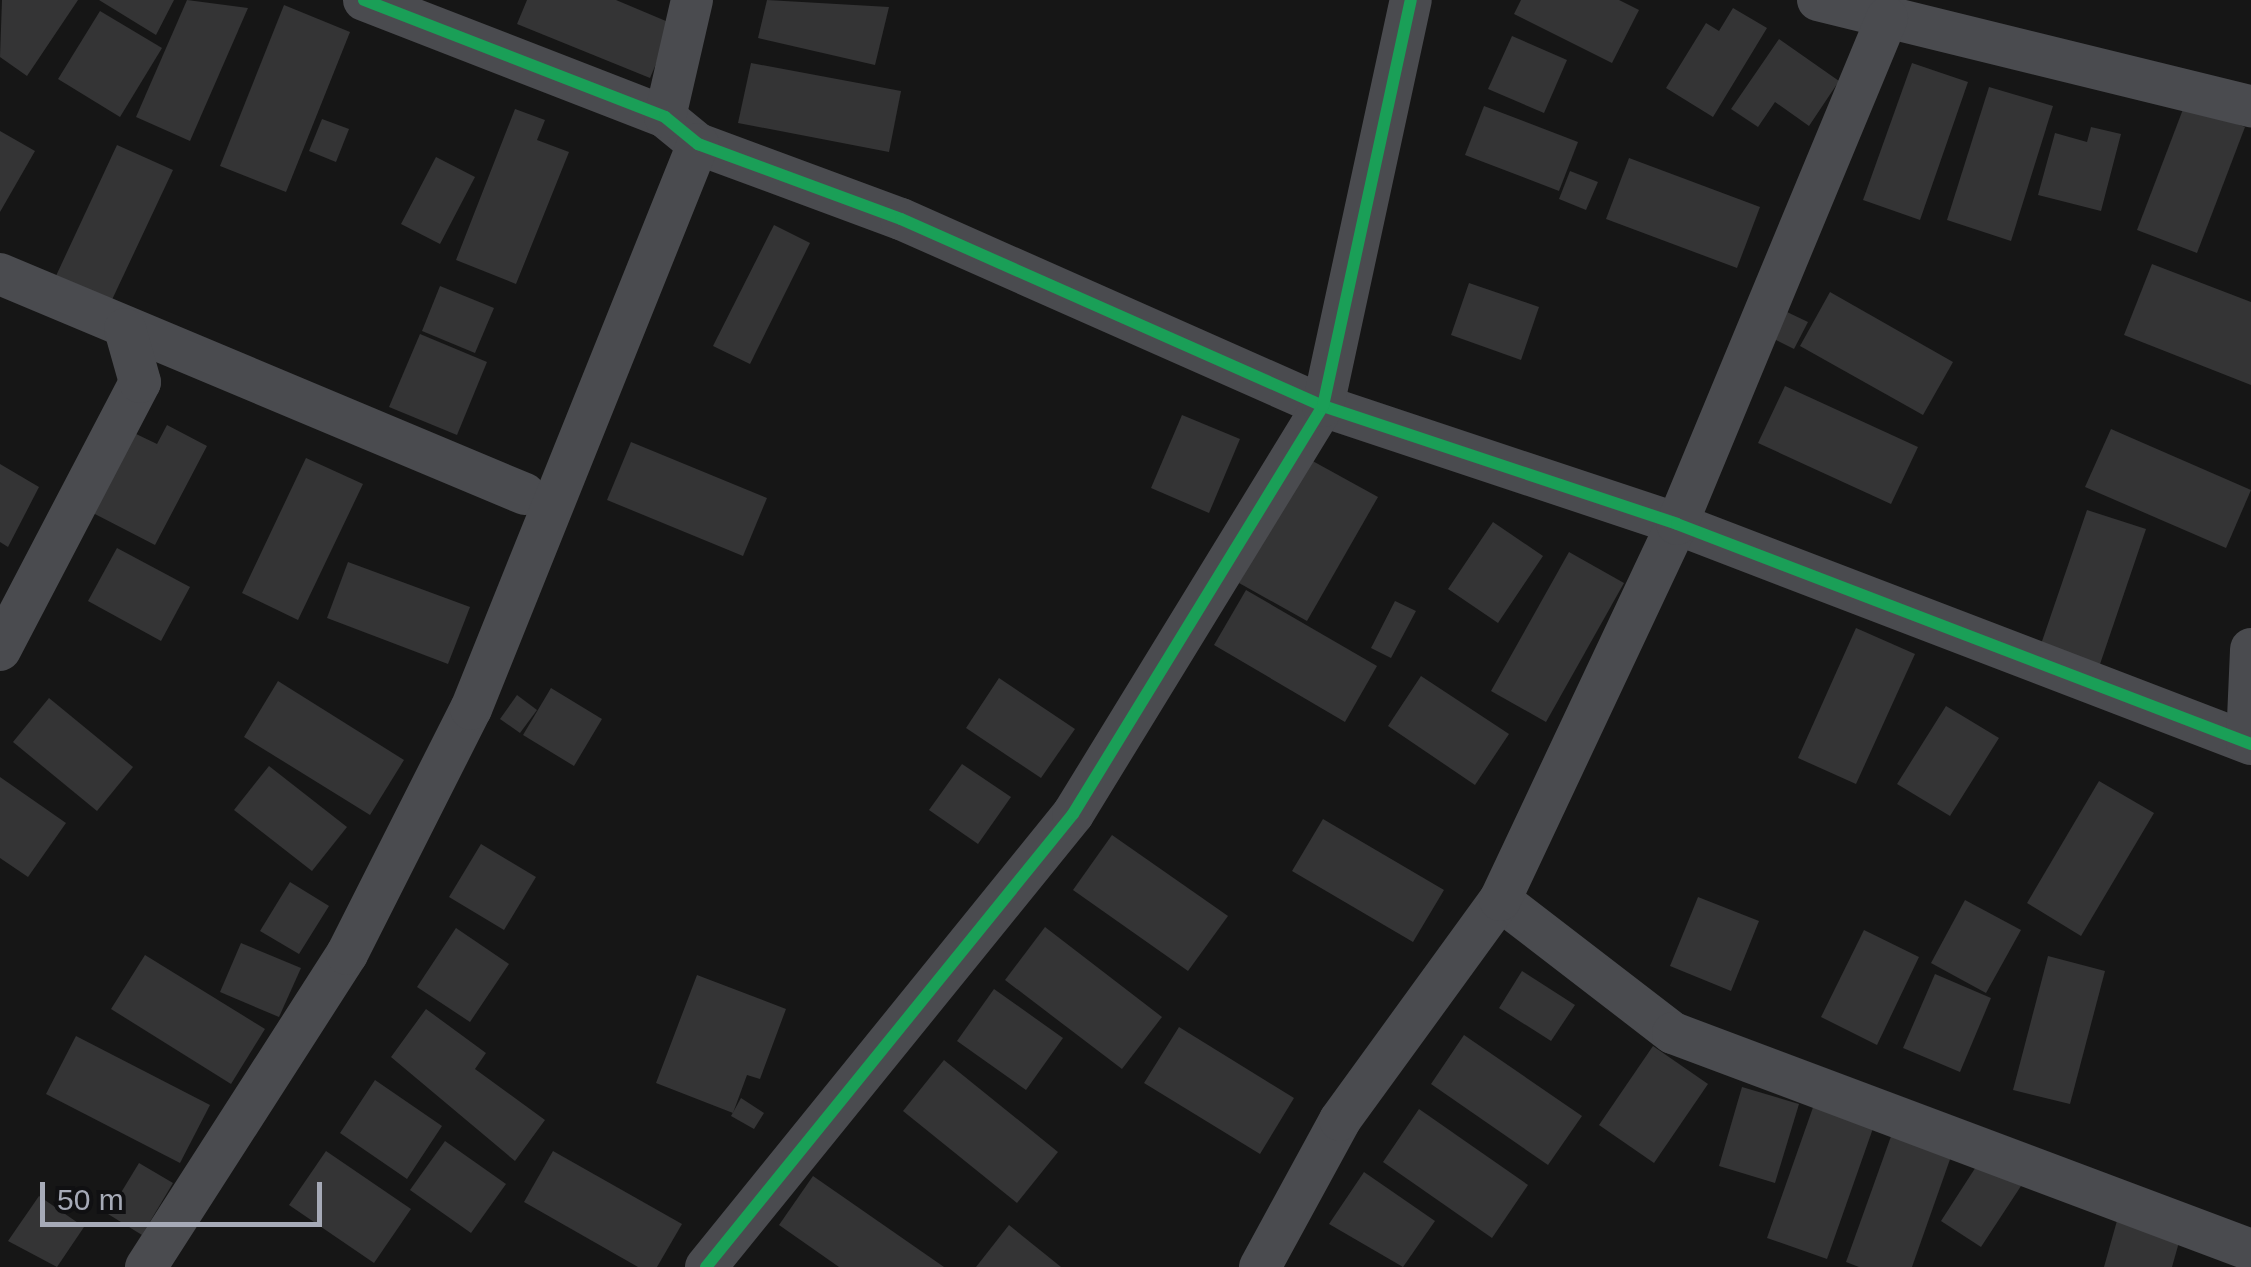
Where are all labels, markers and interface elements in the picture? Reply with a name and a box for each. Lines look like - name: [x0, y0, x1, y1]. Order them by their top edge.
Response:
- scale bar: [45, 1162, 328, 1224]
- text: 50 m: [57, 1183, 124, 1216]

